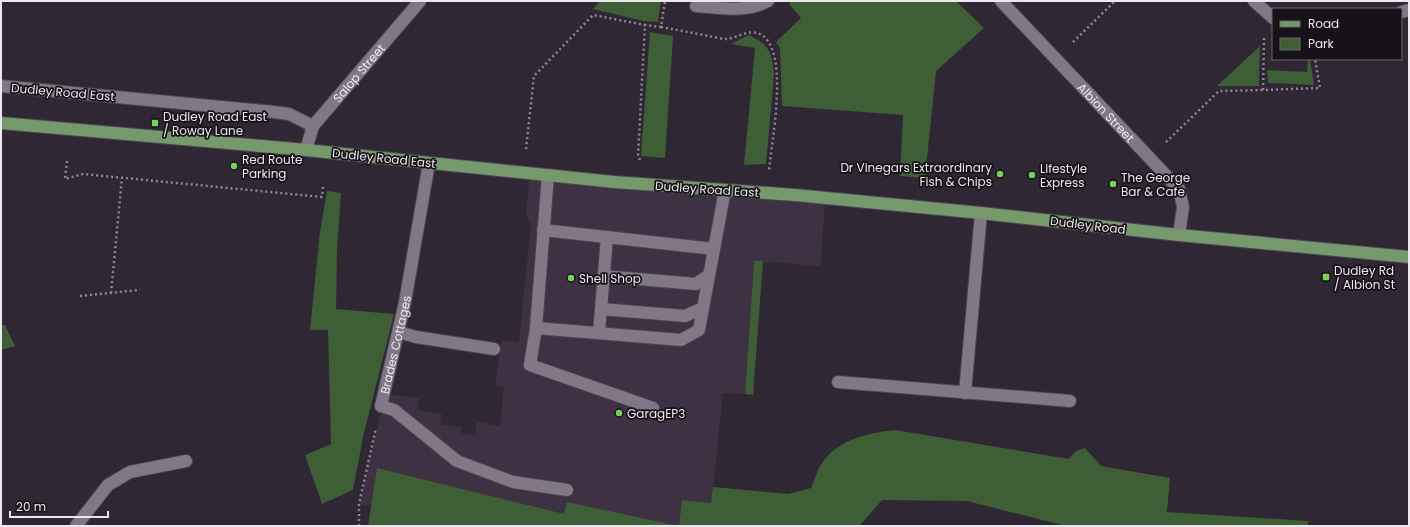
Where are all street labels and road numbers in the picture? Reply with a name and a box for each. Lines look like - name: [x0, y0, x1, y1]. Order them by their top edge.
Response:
- street label: Salop Street: [329, 40, 388, 106]
- street label: Dudley Road East: [10, 79, 116, 105]
- street label: Albion Street: [1074, 79, 1138, 146]
- street label: Dudley Road East: [331, 144, 437, 172]
- street label: Dudley Road East: [655, 177, 759, 201]
- street label: Dudley Road: [1049, 212, 1127, 238]
- street label: Brades Cottages: [376, 294, 415, 396]

